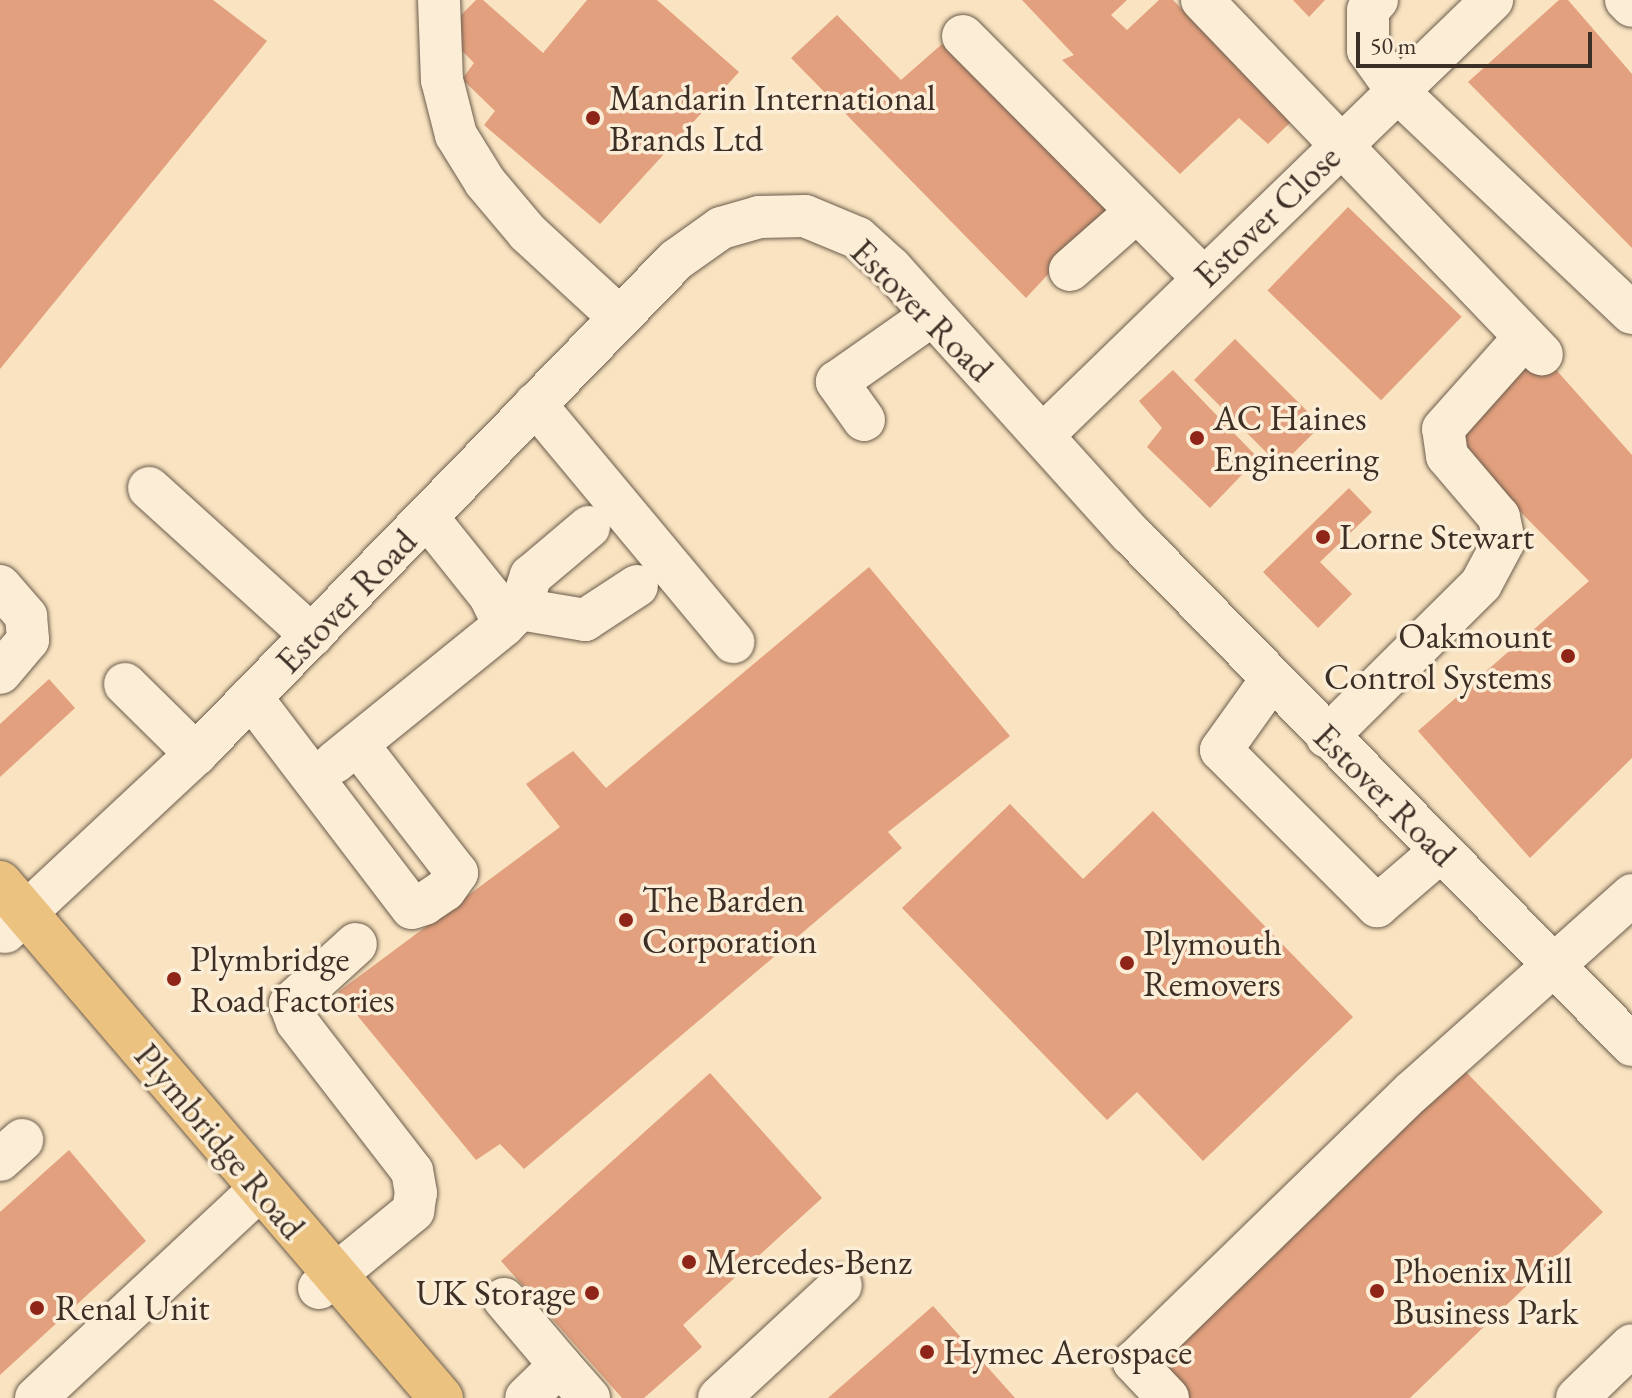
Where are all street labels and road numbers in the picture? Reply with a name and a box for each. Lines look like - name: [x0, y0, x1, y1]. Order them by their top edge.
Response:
- street label: Estover Close: [1185, 136, 1349, 296]
- street label: Estover Road: [842, 230, 1002, 390]
- street label: Estover Road: [267, 520, 425, 682]
- street label: Estover Road: [1305, 715, 1465, 875]
- street label: Plymbridge Road: [126, 1034, 314, 1248]

